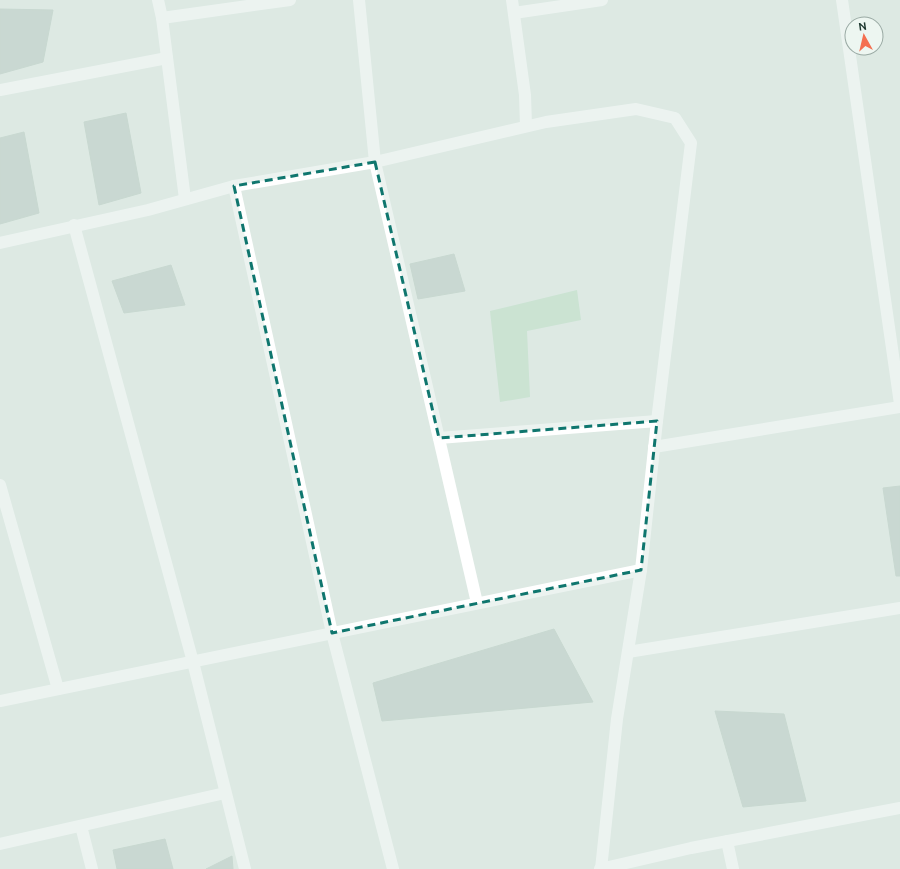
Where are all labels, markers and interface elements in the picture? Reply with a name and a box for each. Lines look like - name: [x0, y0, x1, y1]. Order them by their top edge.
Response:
- north arrow: [844, 16, 884, 56]
- text: N: [858, 20, 868, 33]

